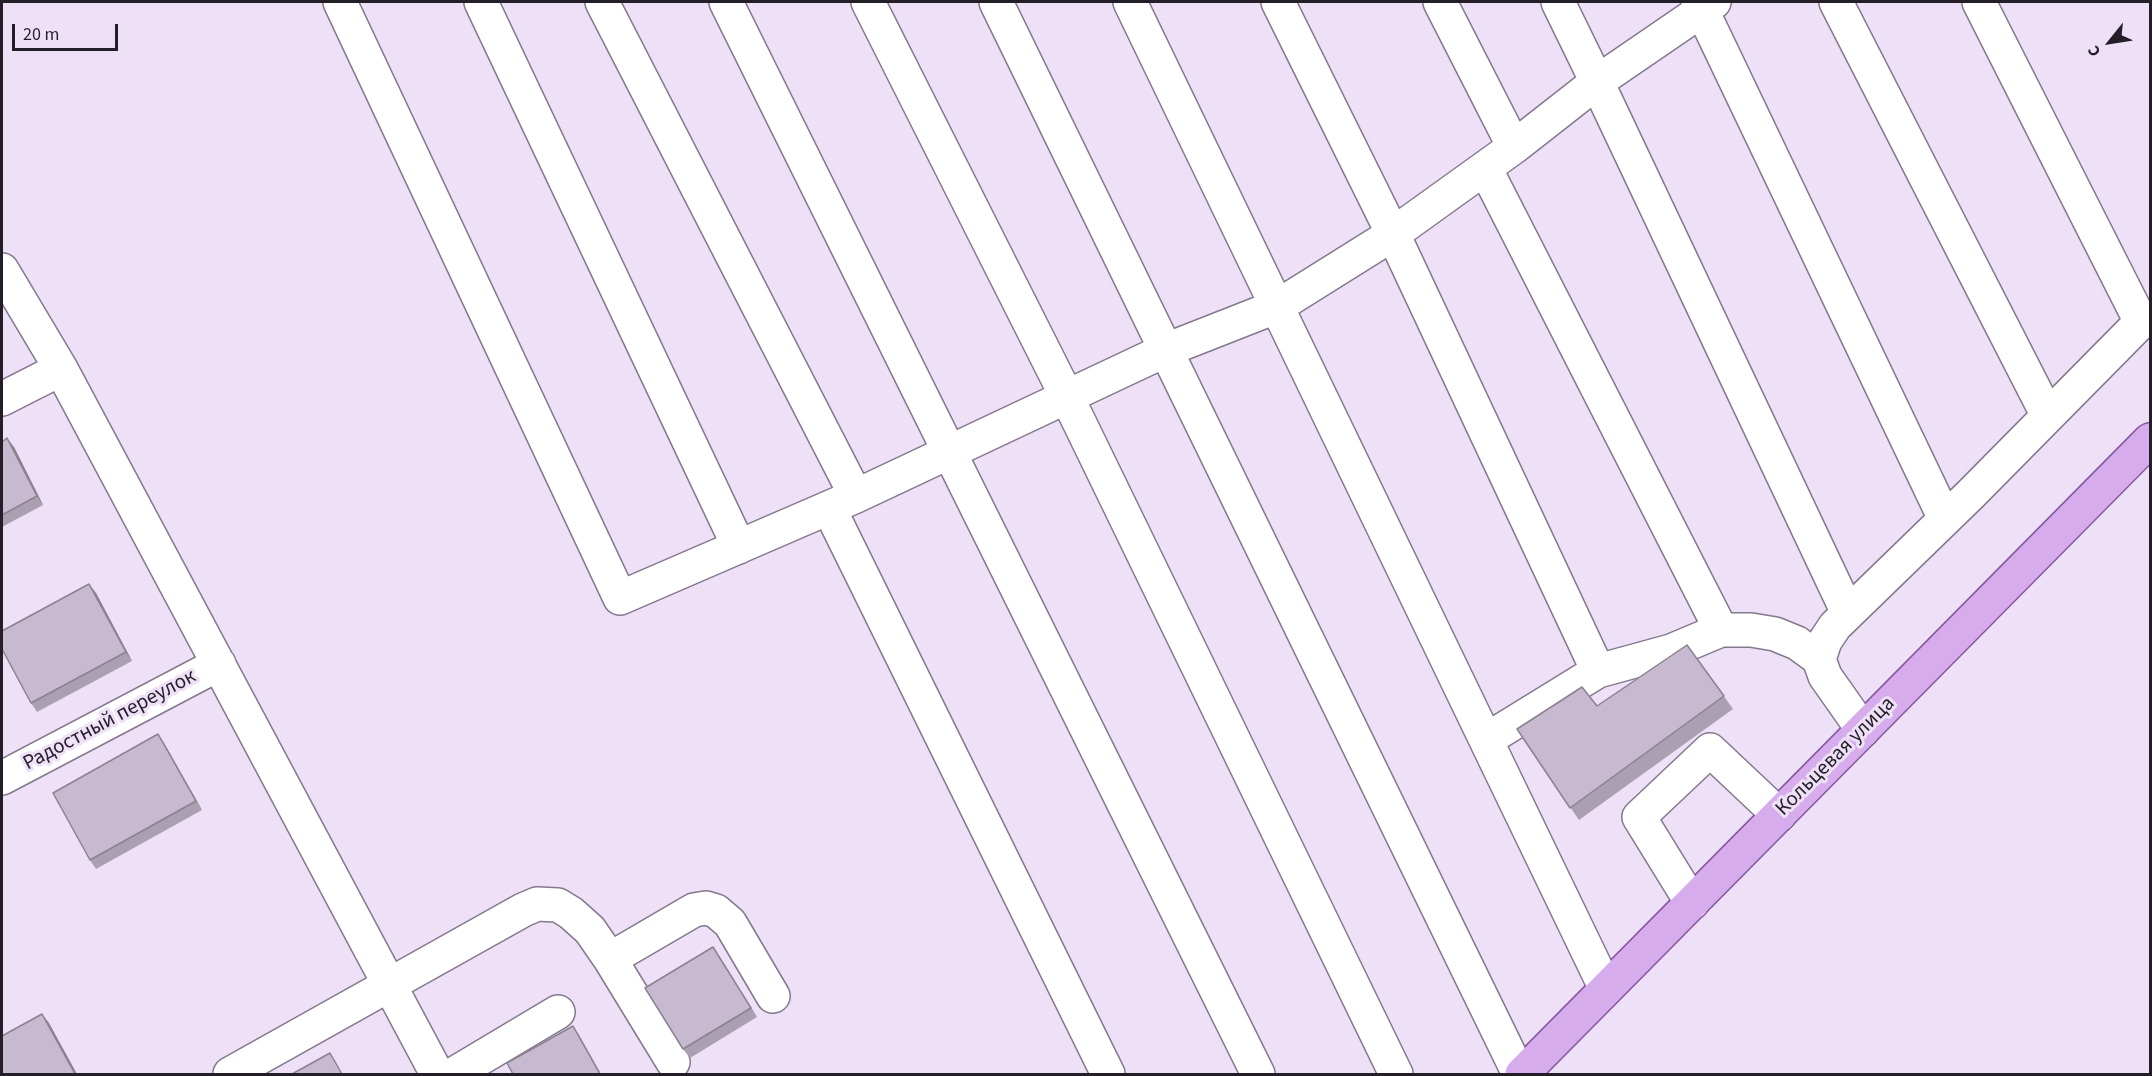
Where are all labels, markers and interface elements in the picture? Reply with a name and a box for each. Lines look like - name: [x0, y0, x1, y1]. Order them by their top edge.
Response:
- scale bar: [15, 12, 122, 50]
- north arrow: [2080, 12, 2140, 72]
- text: 20 m: [23, 22, 59, 47]
- text: С: [2083, 41, 2106, 61]
- street label: Радостный переулок: [19, 665, 201, 777]
- street label: Кольцевая улица: [1771, 692, 1901, 822]

